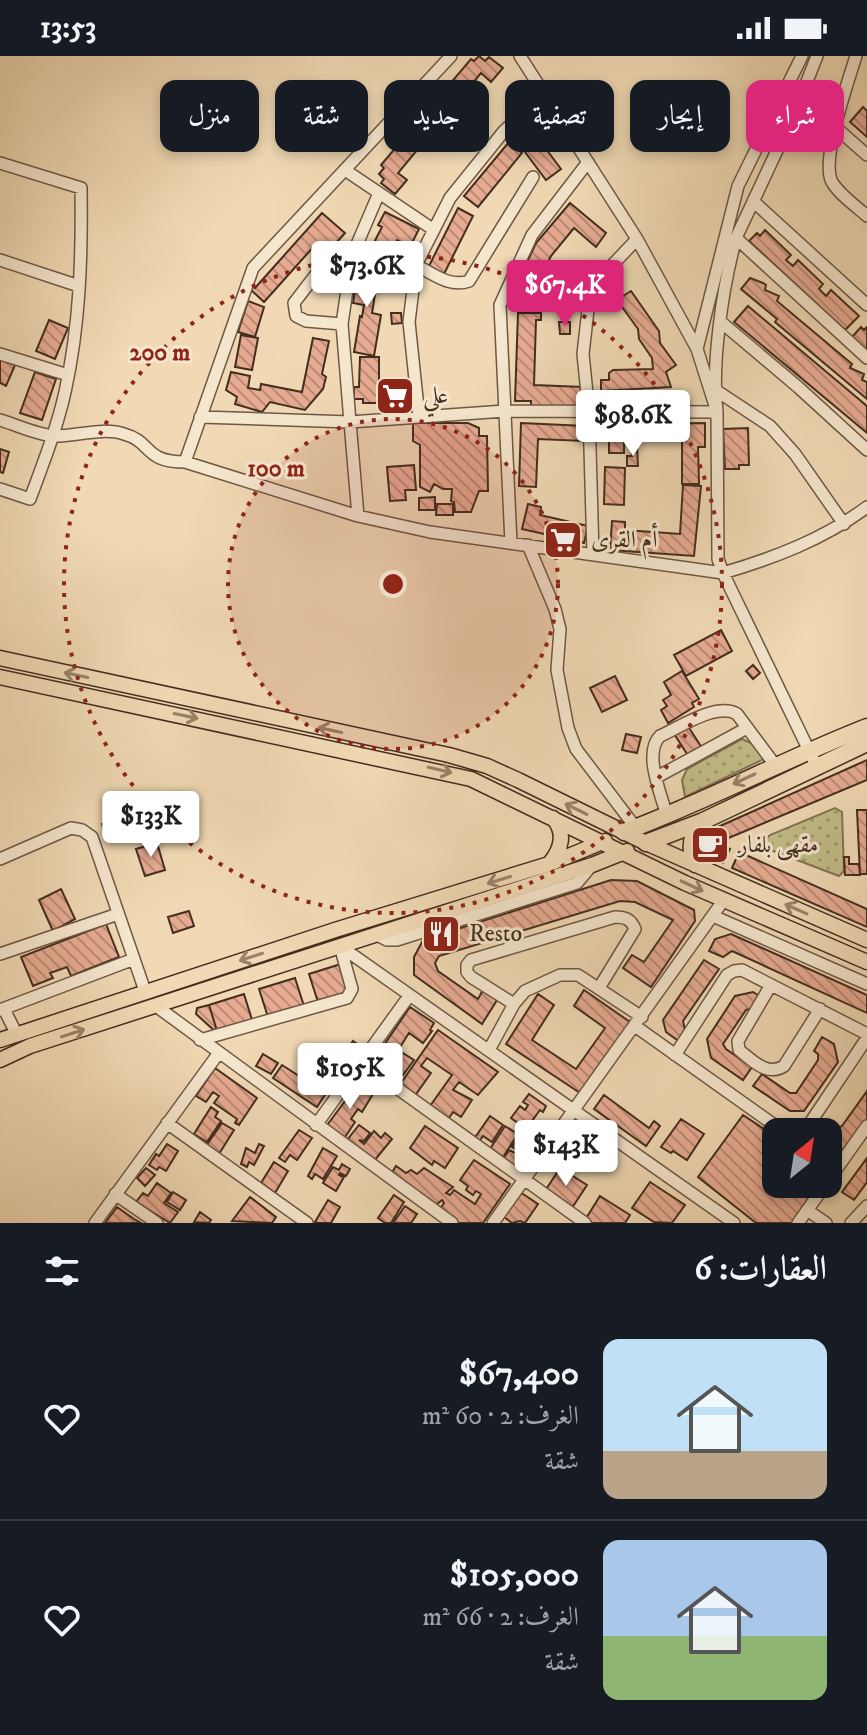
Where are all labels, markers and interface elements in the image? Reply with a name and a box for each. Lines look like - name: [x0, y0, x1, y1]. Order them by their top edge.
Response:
- text: 13:53: [40, 10, 96, 47]
- chip: منزل: [160, 80, 259, 152]
- chip: شقة: [275, 80, 368, 152]
- chip: جديد: [384, 80, 489, 152]
- chip: تصفية: [505, 80, 614, 152]
- chip: إيجار: [630, 80, 730, 152]
- chip: شراء: [746, 80, 844, 152]
- pin: $73.6K: [302, 241, 432, 309]
- text: $73.6K: [329, 250, 405, 283]
- pin: $67.4K: [500, 260, 630, 328]
- text: $67.4K: [525, 269, 605, 302]
- text: 200 m: [130, 338, 190, 368]
- supermarket icon: علي: [374, 375, 416, 417]
- place label: علي: [423, 381, 448, 418]
- pin: $98.6K: [568, 390, 698, 458]
- text: $98.6K: [594, 399, 672, 432]
- text: 100 m: [247, 454, 305, 484]
- supermarket icon: أم القرى: [542, 519, 584, 561]
- place label: أم القرى: [591, 522, 658, 560]
- centre of rings: [379, 570, 407, 598]
- one-way arrow: [63, 667, 89, 682]
- one-way arrow: [173, 709, 198, 724]
- one-way arrow: [318, 721, 343, 736]
- one-way arrow: [427, 764, 453, 779]
- one-way arrow: [732, 772, 756, 787]
- pin: $133K: [95, 791, 207, 859]
- text: $133K: [120, 800, 182, 833]
- one-way arrow: [565, 800, 588, 815]
- cafe icon: مقهى بلفار: [689, 824, 731, 866]
- place label: مقهى بلفار: [736, 830, 818, 861]
- one-way arrow: [486, 873, 512, 888]
- one-way arrow: [679, 880, 704, 895]
- one-way arrow: [784, 900, 808, 915]
- restaurant icon: Resto: [420, 913, 462, 955]
- place label: Resto: [469, 919, 522, 949]
- one-way arrow: [238, 950, 264, 965]
- one-way arrow: [59, 1025, 85, 1040]
- pin: $105K: [294, 1043, 406, 1111]
- text: $105K: [316, 1052, 384, 1085]
- north arrow: [762, 1118, 842, 1198]
- map controls: [762, 1118, 842, 1198]
- pin: $143K: [510, 1120, 622, 1188]
- text: $143K: [533, 1129, 599, 1162]
- text: العقارات: 6: [694, 1248, 827, 1290]
- icon: filters: [40, 1249, 84, 1293]
- text: $67,400: [459, 1353, 579, 1395]
- icon: home: [667, 1371, 763, 1467]
- icon: heart: [40, 1397, 84, 1441]
- text: الغرف: 2 · 60 m²: [422, 1400, 579, 1433]
- text: شقة: [545, 1445, 579, 1478]
- text: $105,000: [450, 1554, 579, 1596]
- icon: home: [667, 1572, 763, 1668]
- icon: heart: [40, 1598, 84, 1642]
- text: الغرف: 2 · 66 m²: [422, 1601, 579, 1634]
- text: شقة: [545, 1646, 579, 1679]

